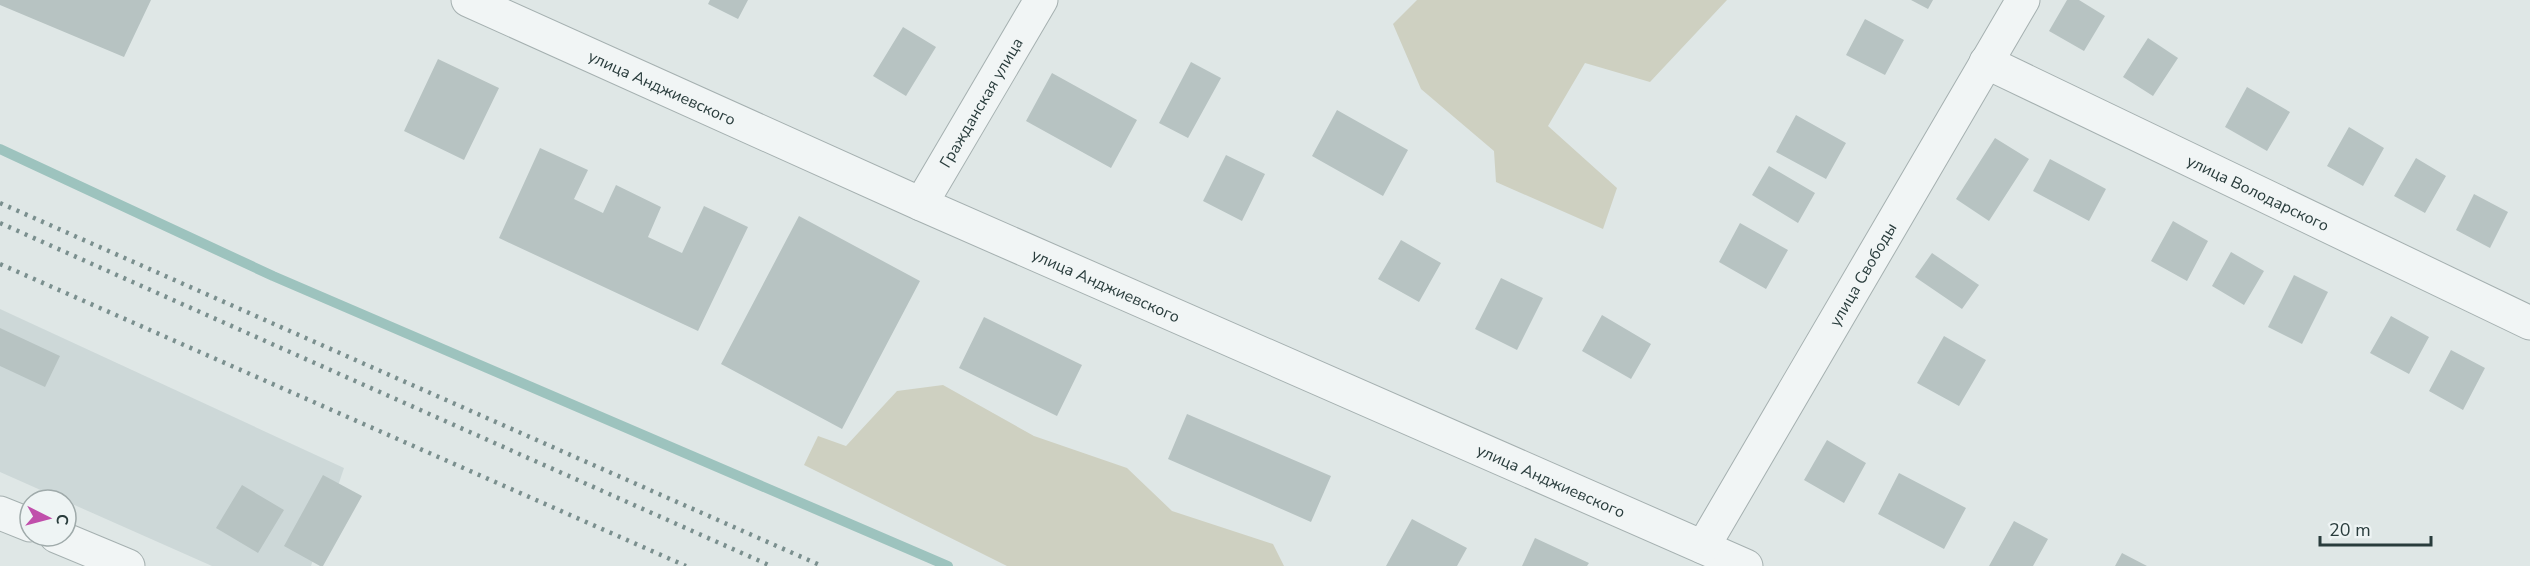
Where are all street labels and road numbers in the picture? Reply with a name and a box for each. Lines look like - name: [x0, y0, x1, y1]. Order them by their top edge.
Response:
- street label: Гражданская улица: [935, 34, 1029, 172]
- street label: улица Анджиевского: [584, 46, 739, 131]
- street label: улица Володарского: [2183, 150, 2333, 237]
- street label: улица Свободы: [1824, 219, 1902, 331]
- street label: улица Анджиевского: [1028, 244, 1183, 328]
- street label: улица Анджиевского: [1473, 439, 1628, 524]

